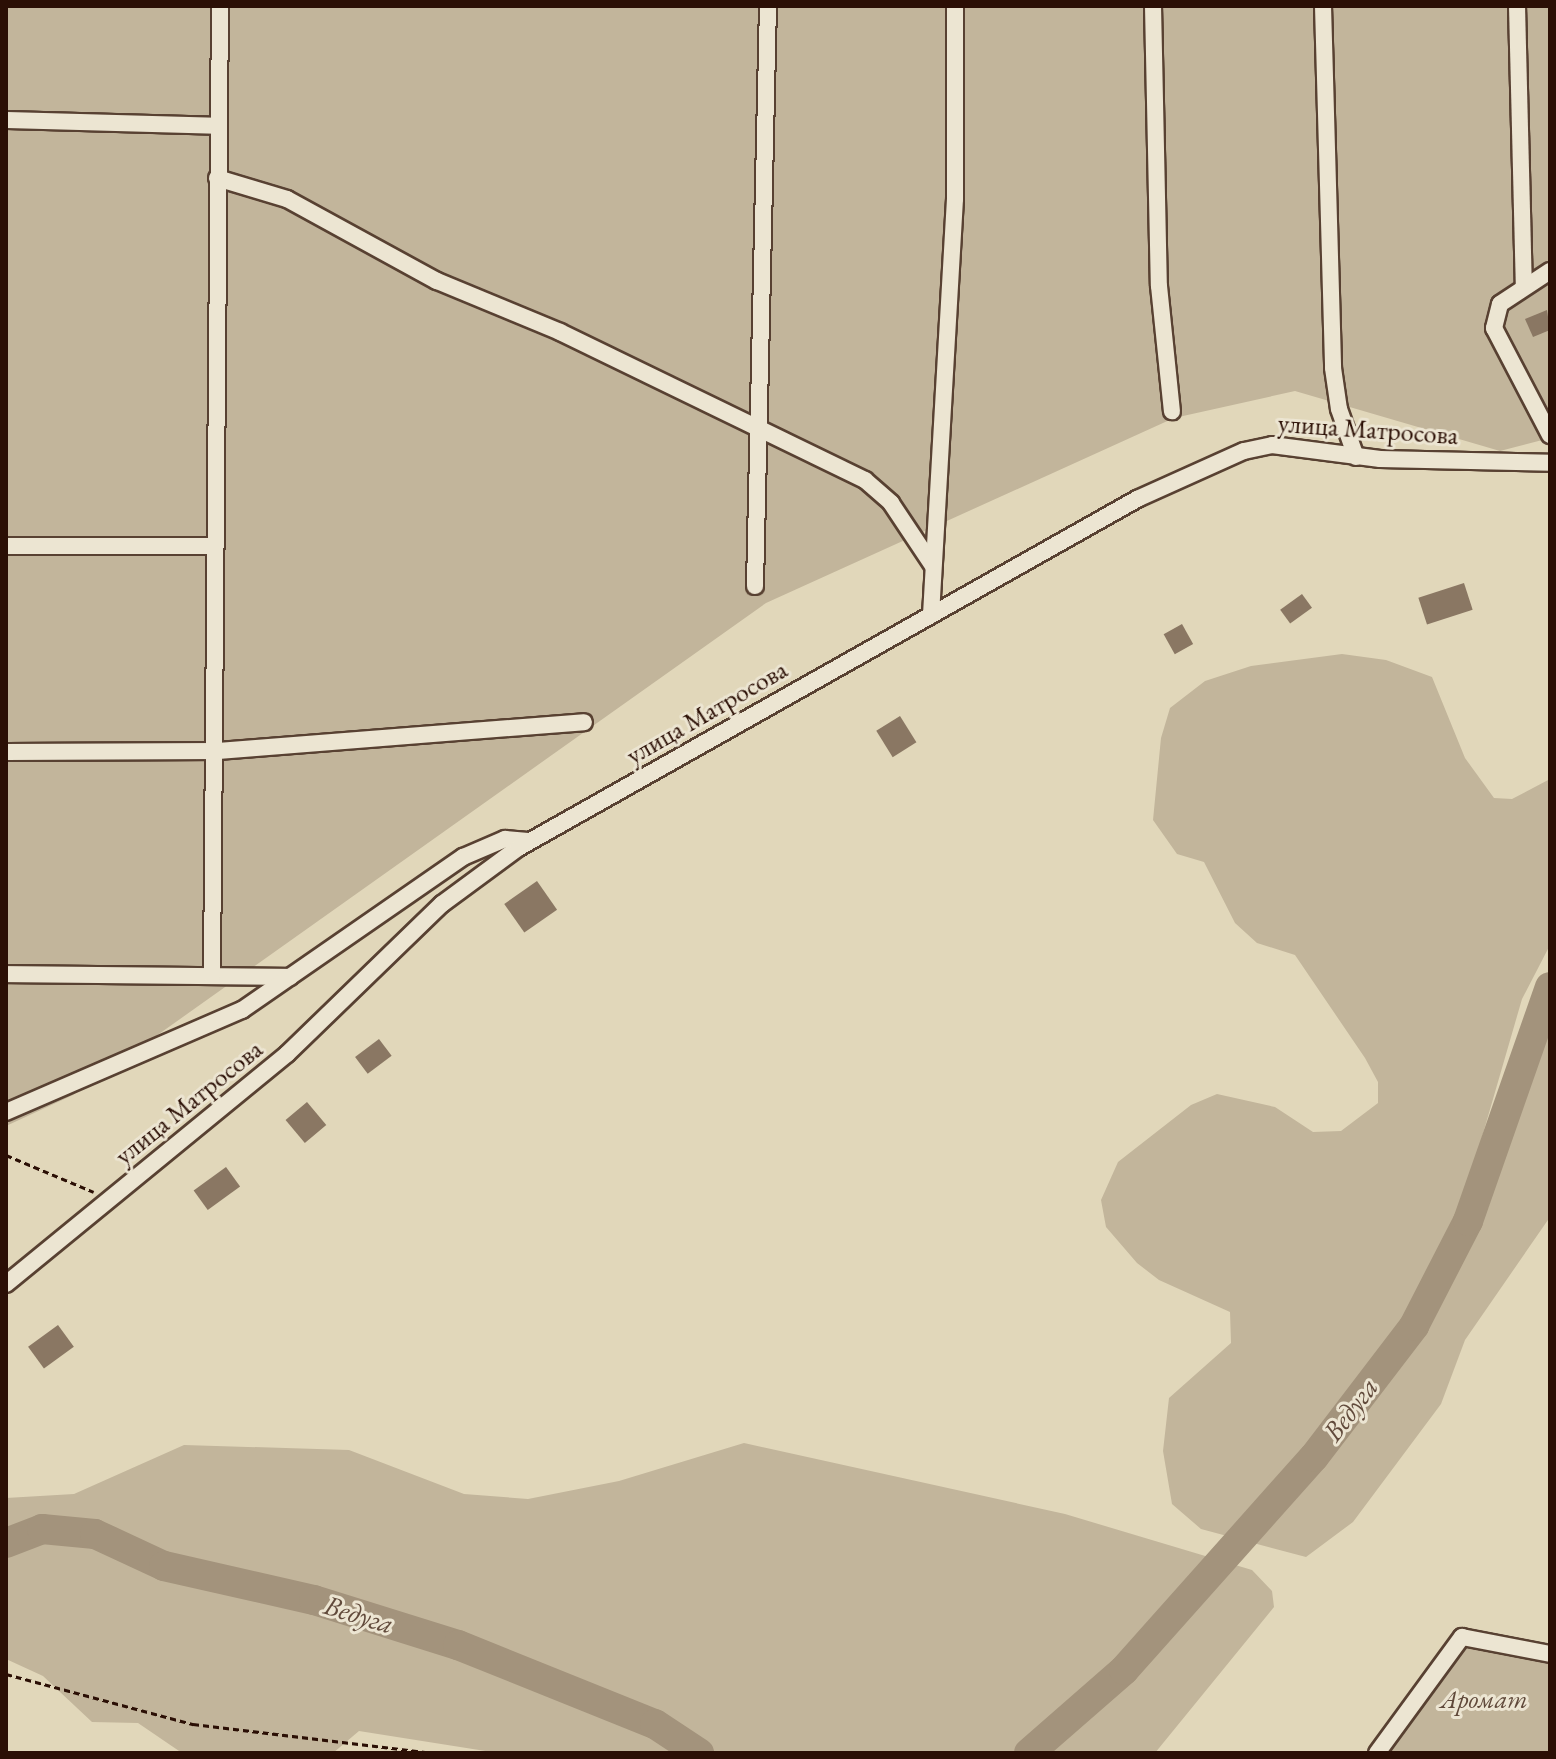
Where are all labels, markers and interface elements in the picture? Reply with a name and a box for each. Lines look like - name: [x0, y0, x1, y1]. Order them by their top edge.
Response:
- street label: улица Матросова: [1277, 408, 1459, 452]
- street label: улица Матросова: [621, 654, 793, 772]
- street label: улица Матросова: [109, 1034, 269, 1172]
- water label: Ведуга: [1315, 1371, 1385, 1447]
- water label: Ведуга: [320, 1588, 398, 1640]
- park label: Аромат: [1440, 1684, 1528, 1716]

